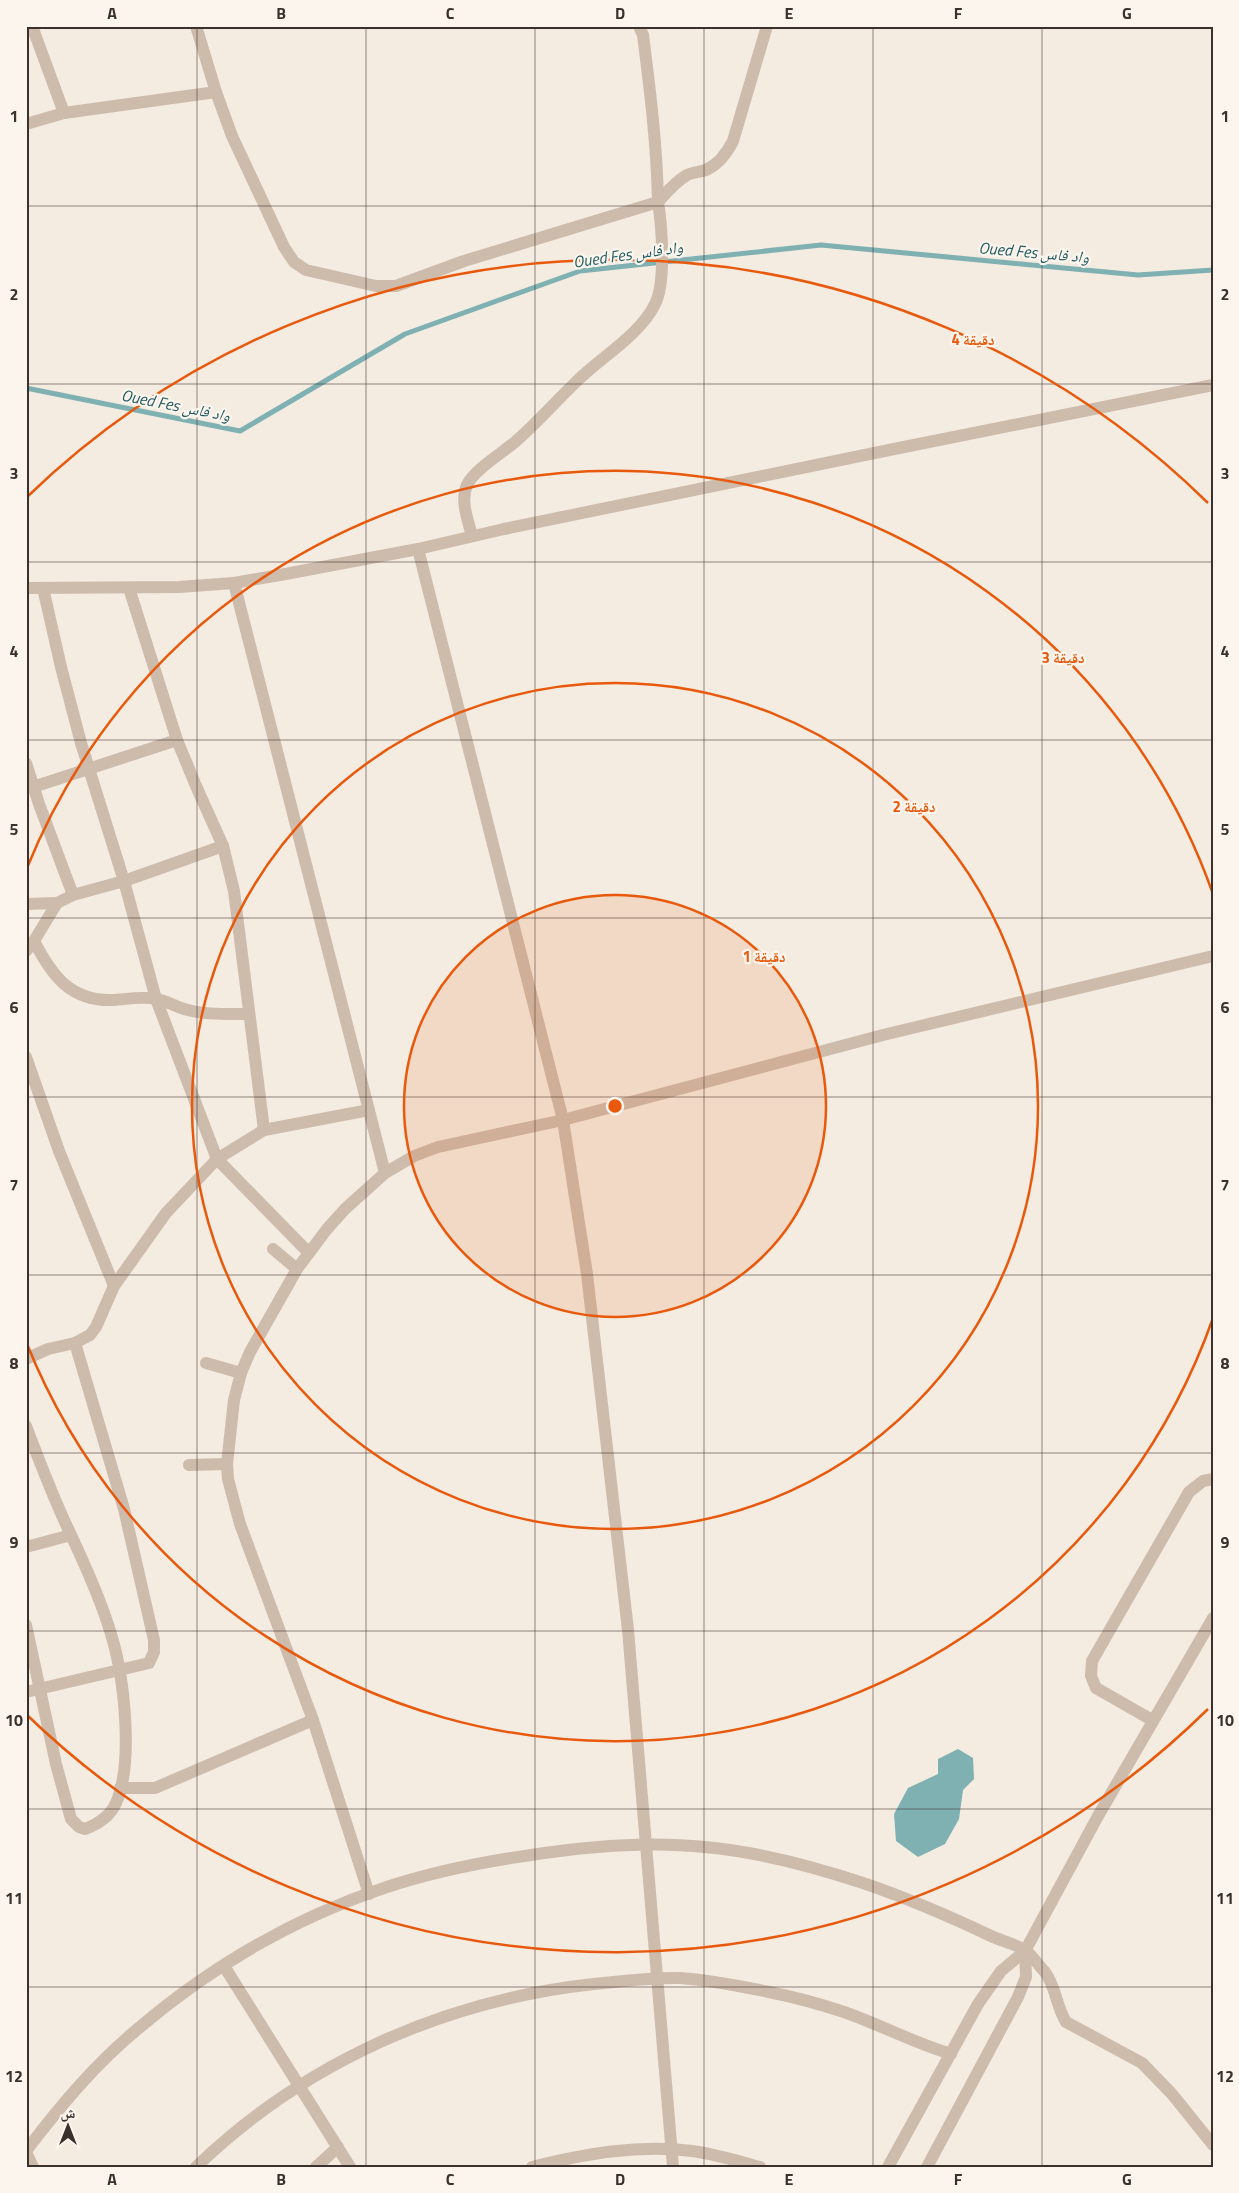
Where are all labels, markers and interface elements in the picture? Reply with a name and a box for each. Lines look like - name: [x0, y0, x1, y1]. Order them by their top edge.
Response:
- text: A: [107, 1, 117, 25]
- text: B: [276, 1, 286, 25]
- text: C: [446, 1, 455, 25]
- text: D: [615, 1, 625, 25]
- text: E: [785, 1, 794, 25]
- text: F: [954, 1, 963, 25]
- text: G: [1122, 1, 1132, 25]
- text: 1: [10, 104, 18, 128]
- text: 1: [1221, 104, 1229, 128]
- water label: Oued Fes واد فاس: [572, 234, 685, 274]
- water label: Oued Fes واد فاس: [978, 235, 1091, 269]
- text: 2: [10, 282, 18, 306]
- text: 2: [1221, 282, 1229, 306]
- text: 4 دقيقة: [951, 328, 995, 351]
- water label: Oued Fes واد فاس: [119, 383, 233, 427]
- text: 3: [10, 461, 18, 485]
- text: 3: [1221, 461, 1229, 485]
- text: 4: [10, 639, 19, 663]
- text: 4: [1221, 639, 1230, 663]
- text: 3 دقيقة: [1041, 646, 1085, 669]
- text: 2 دقيقة: [892, 795, 936, 818]
- text: 5: [10, 817, 19, 841]
- text: 5: [1221, 817, 1230, 841]
- text: 1 دقيقة: [742, 945, 786, 968]
- text: 6: [10, 995, 19, 1019]
- text: 6: [1221, 995, 1230, 1019]
- centre of rings: [606, 1097, 624, 1115]
- text: 7: [10, 1173, 18, 1197]
- text: 7: [1221, 1173, 1229, 1197]
- text: 8: [10, 1351, 19, 1375]
- text: 8: [1221, 1351, 1230, 1375]
- text: 9: [10, 1530, 19, 1554]
- text: 9: [1221, 1530, 1230, 1554]
- text: 10: [5, 1708, 23, 1732]
- text: 10: [1216, 1708, 1234, 1732]
- text: 11: [5, 1886, 23, 1910]
- text: 11: [1216, 1886, 1234, 1910]
- text: 12: [5, 2064, 23, 2088]
- text: 12: [1216, 2064, 1234, 2088]
- north arrow: [42, 2100, 92, 2150]
- text: ش: [61, 2102, 76, 2123]
- text: A: [107, 2167, 117, 2191]
- text: B: [276, 2167, 286, 2191]
- text: C: [446, 2167, 455, 2191]
- text: D: [615, 2167, 625, 2191]
- text: E: [785, 2167, 794, 2191]
- text: F: [954, 2167, 963, 2191]
- text: G: [1122, 2167, 1132, 2191]

